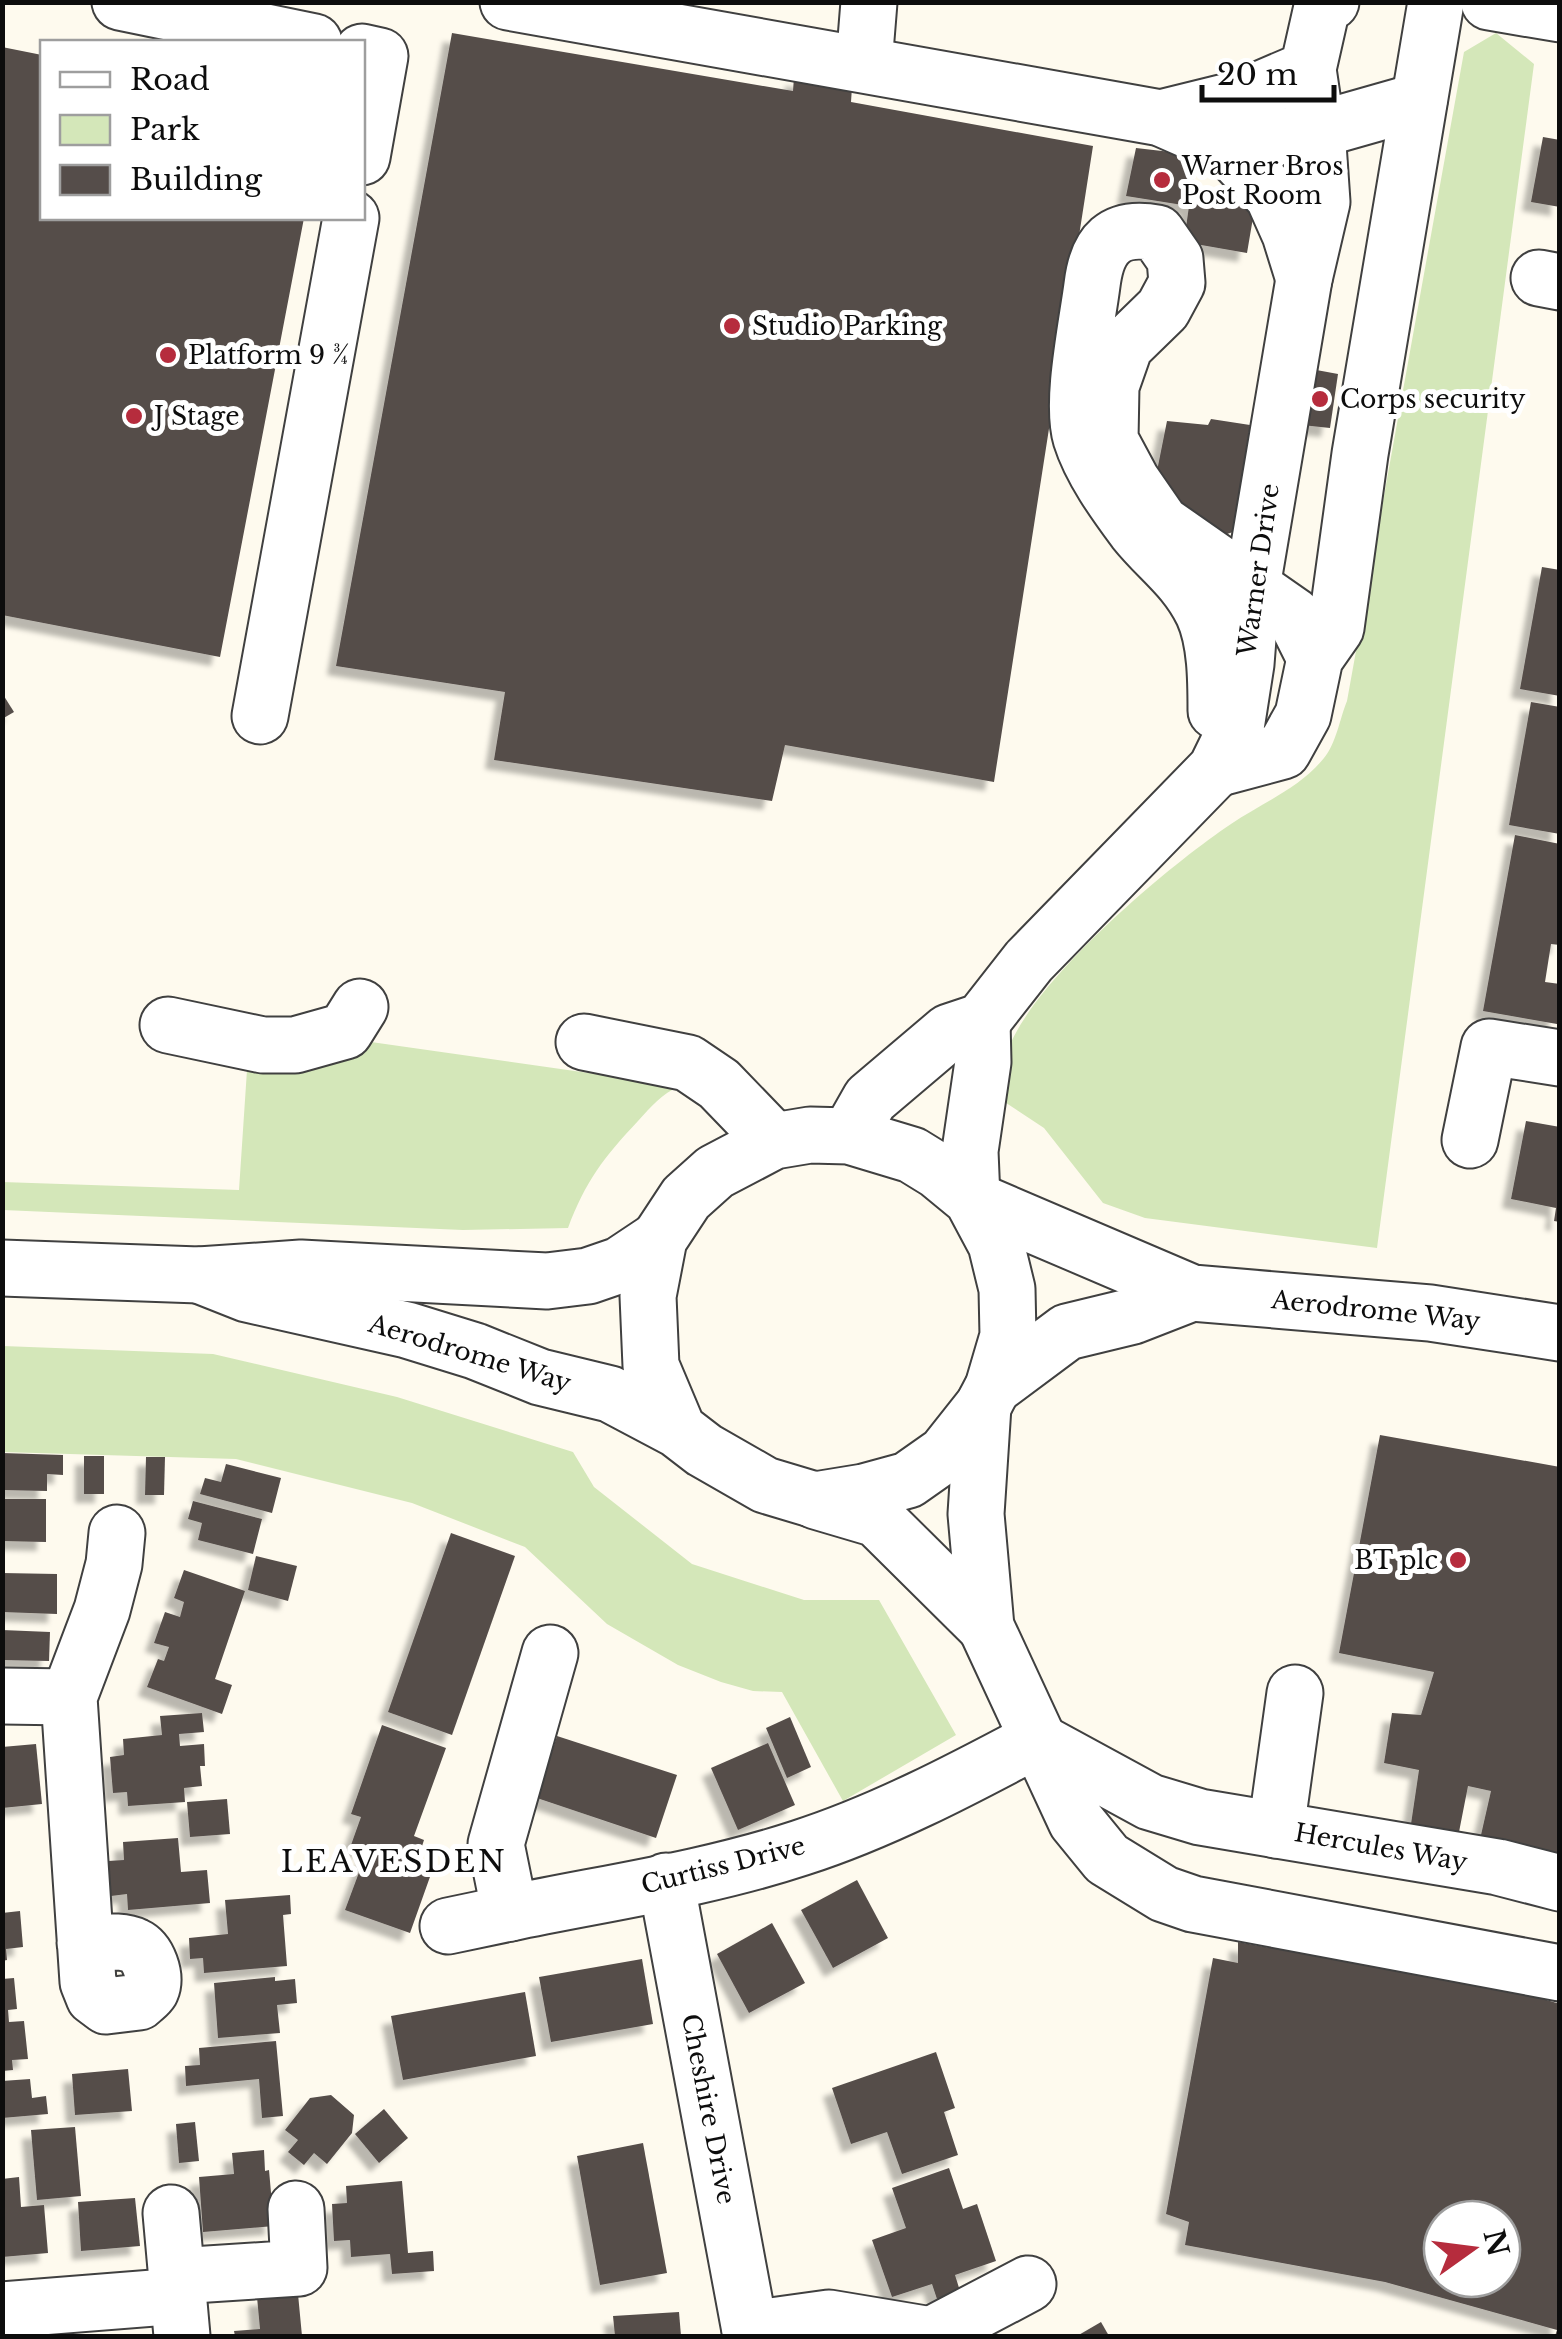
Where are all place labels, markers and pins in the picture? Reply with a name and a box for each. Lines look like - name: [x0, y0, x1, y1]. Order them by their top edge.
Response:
- place label: Warner Bros Post Room: [1181, 151, 1344, 211]
- marker: Warner Bros Post Room: [1151, 169, 1173, 191]
- place label: Studio Parking: [752, 311, 943, 342]
- marker: Studio Parking: [721, 315, 743, 337]
- place label: Platform 9 ¾: [188, 340, 349, 371]
- marker: Platform 9 ¾: [157, 344, 179, 366]
- place label: Corps security: [1340, 384, 1526, 415]
- marker: Corps security: [1309, 388, 1331, 410]
- place label: J Stage: [151, 401, 240, 432]
- marker: J Stage: [123, 405, 145, 427]
- place label: BT plc: [1354, 1545, 1438, 1576]
- marker: BT plc: [1447, 1549, 1469, 1571]

